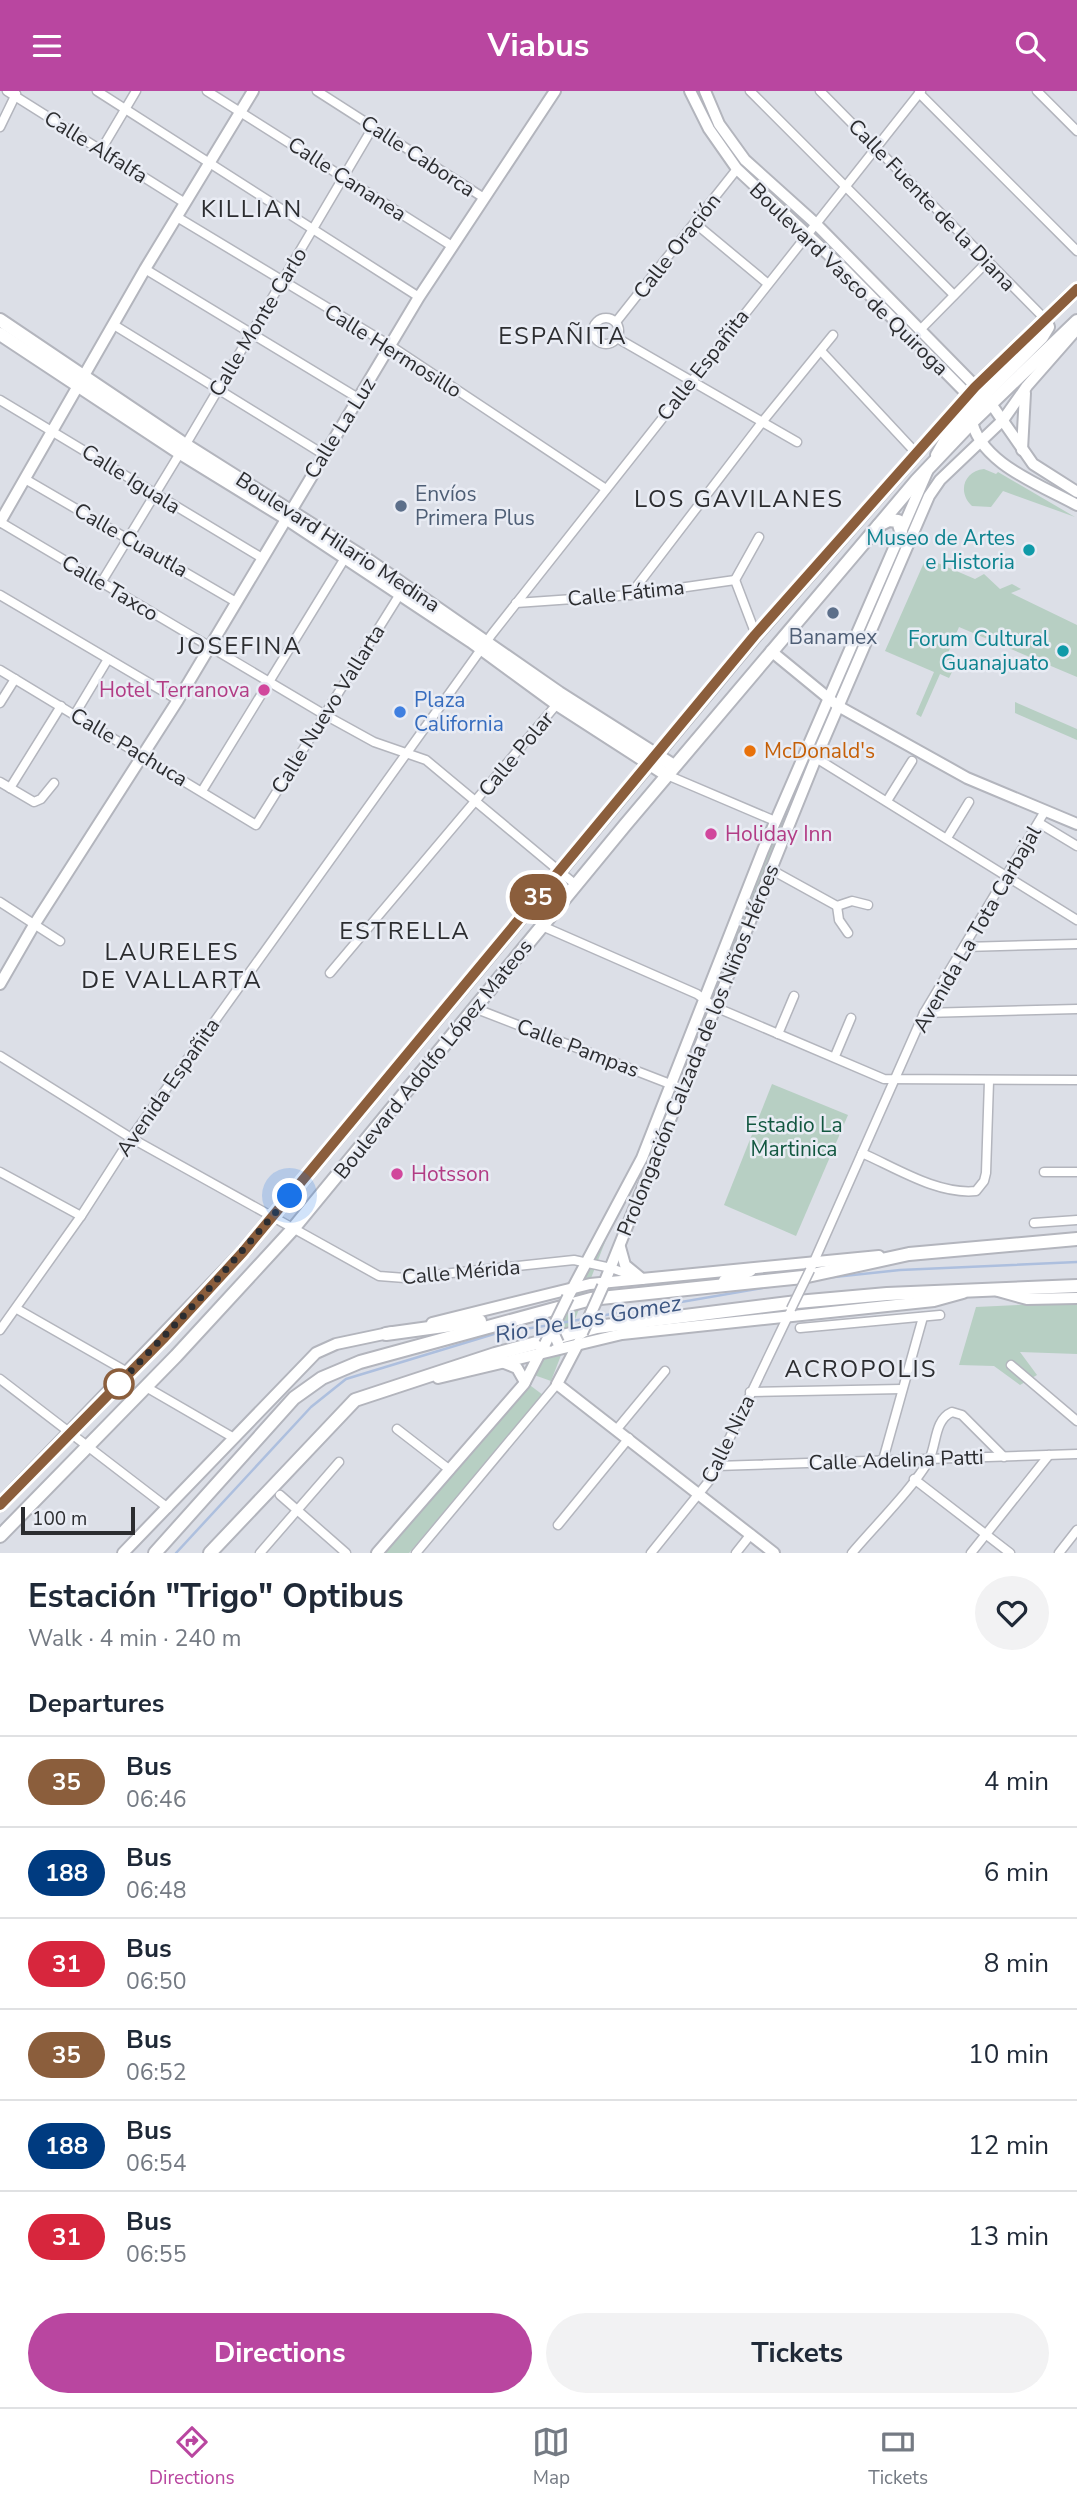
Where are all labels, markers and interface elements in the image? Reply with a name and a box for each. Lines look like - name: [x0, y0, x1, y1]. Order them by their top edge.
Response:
- text: Viabus: [488, 24, 589, 67]
- icon: menu: [28, 27, 66, 65]
- icon: search: [1011, 27, 1049, 65]
- street label: Calle Alfalfa: [39, 104, 153, 190]
- street label: Calle Caborca: [356, 109, 480, 203]
- street label: Calle Fuente de la Diana: [842, 113, 1022, 297]
- street label: Calle Cananea: [282, 130, 412, 228]
- street label: Boulevard Vasco de Quiroga: [743, 176, 955, 382]
- street label: Calle Oración: [627, 187, 727, 305]
- district label: KILLIAN: [201, 193, 303, 225]
- street label: Calle Monte Carlo: [202, 242, 314, 402]
- street label: Calle Hermosillo: [319, 297, 467, 405]
- street label: Calle Españita: [651, 303, 755, 427]
- district label: ESPAÑITA: [498, 320, 628, 352]
- street label: Calle La Luz: [298, 372, 382, 484]
- street label: Calle Iguala: [76, 438, 186, 520]
- street label: Boulevard Hilario Medina: [230, 465, 446, 619]
- place label: Envíos Primera Plus: [415, 480, 535, 532]
- district label: LOS GAVILANES: [634, 483, 844, 515]
- street label: Calle Cuautla: [69, 496, 193, 584]
- marker: Envíos Primera Plus: [393, 498, 409, 514]
- place label: Museo de Artes e Historia: [866, 524, 1015, 576]
- marker: Museo de Artes e Historia: [1021, 542, 1037, 558]
- street label: Calle Taxco: [57, 548, 163, 628]
- street label: Calle Fátima: [566, 573, 686, 613]
- marker: Banamex: [825, 605, 841, 621]
- street label: Calle Nuevo Vallarta: [265, 619, 391, 799]
- place label: Banamex: [789, 623, 877, 651]
- place label: Forum Cultural Guanajuato: [908, 625, 1050, 677]
- district label: JOSEFINA: [176, 630, 303, 662]
- marker: Forum Cultural Guanajuato: [1055, 643, 1071, 659]
- place label: Hotel Terranova: [99, 676, 250, 704]
- marker: Hotel Terranova: [256, 682, 272, 698]
- place label: Plaza California: [414, 686, 504, 738]
- street label: Calle Pachuca: [65, 701, 193, 793]
- marker: Plaza California: [392, 704, 408, 720]
- street label: Calle Polar: [472, 705, 560, 803]
- place label: McDonald's: [764, 737, 875, 765]
- marker: McDonald's: [742, 743, 758, 759]
- place label: Holiday Inn: [725, 820, 832, 848]
- street label: Avenida La Tota Carbajal: [906, 820, 1048, 1038]
- marker: Holiday Inn: [703, 826, 719, 842]
- street label: Prolongación Calzada de los Niños Héroes: [610, 860, 786, 1240]
- line badge: 35: [506, 874, 570, 920]
- text: 35: [524, 881, 552, 913]
- district label: ESTRELLA: [339, 915, 471, 947]
- street label: Boulevard Adolfo López Mateos: [327, 933, 539, 1185]
- district label: LAURELES DE VALLARTA: [81, 936, 263, 996]
- street label: Avenida Españita: [110, 1012, 226, 1162]
- street label: Calle Pampas: [513, 1012, 643, 1084]
- park label: Estadio La Martinica: [745, 1111, 843, 1163]
- place label: Hotsson: [411, 1160, 490, 1188]
- marker: Hotsson: [389, 1166, 405, 1182]
- your location: [272, 1178, 307, 1213]
- street label: Calle Mérida: [401, 1253, 521, 1291]
- water label: Rio De Los Gomez: [492, 1287, 684, 1351]
- district label: ACROPOLIS: [784, 1353, 938, 1385]
- unlabelled marker: [104, 1369, 134, 1399]
- street label: Calle Niza: [695, 1390, 761, 1488]
- street label: Calle Adelina Patti: [808, 1443, 984, 1477]
- scale bar: [21, 1504, 135, 1536]
- text: 100 m: [32, 1506, 87, 1532]
- text: Estación "Trigo" Optibus: [28, 1574, 404, 1619]
- button: heart: [975, 1576, 1049, 1650]
- text: Walk · 4 min · 240 m: [28, 1623, 241, 1654]
- text: Departures: [28, 1686, 164, 1721]
- text: Bus: [126, 1749, 172, 1784]
- text: 4 min: [984, 1764, 1049, 1799]
- text: 35: [52, 1766, 81, 1798]
- text: 06:46: [126, 1784, 186, 1815]
- text: Bus: [126, 1840, 172, 1875]
- text: 6 min: [984, 1855, 1049, 1890]
- text: 188: [45, 1857, 88, 1889]
- text: 06:48: [126, 1875, 186, 1906]
- text: Bus: [126, 1931, 172, 1966]
- text: 8 min: [984, 1946, 1049, 1981]
- text: 31: [52, 1948, 81, 1980]
- text: 06:50: [126, 1966, 186, 1997]
- text: Bus: [126, 2022, 172, 2057]
- text: 10 min: [968, 2037, 1049, 2072]
- text: 35: [52, 2039, 81, 2071]
- text: 06:52: [126, 2057, 186, 2088]
- text: Bus: [126, 2113, 172, 2148]
- text: 12 min: [968, 2128, 1049, 2163]
- text: 188: [45, 2130, 88, 2162]
- text: 06:54: [126, 2148, 186, 2179]
- text: Bus: [126, 2204, 172, 2239]
- text: 13 min: [968, 2219, 1049, 2254]
- text: 31: [52, 2221, 81, 2253]
- text: 06:55: [126, 2239, 186, 2270]
- button: Directions: [28, 2313, 532, 2393]
- button: Tickets: [546, 2313, 1049, 2393]
- tab: Directions: [149, 2423, 235, 2491]
- tab: Map: [532, 2423, 570, 2491]
- tab: Tickets: [868, 2423, 928, 2491]

